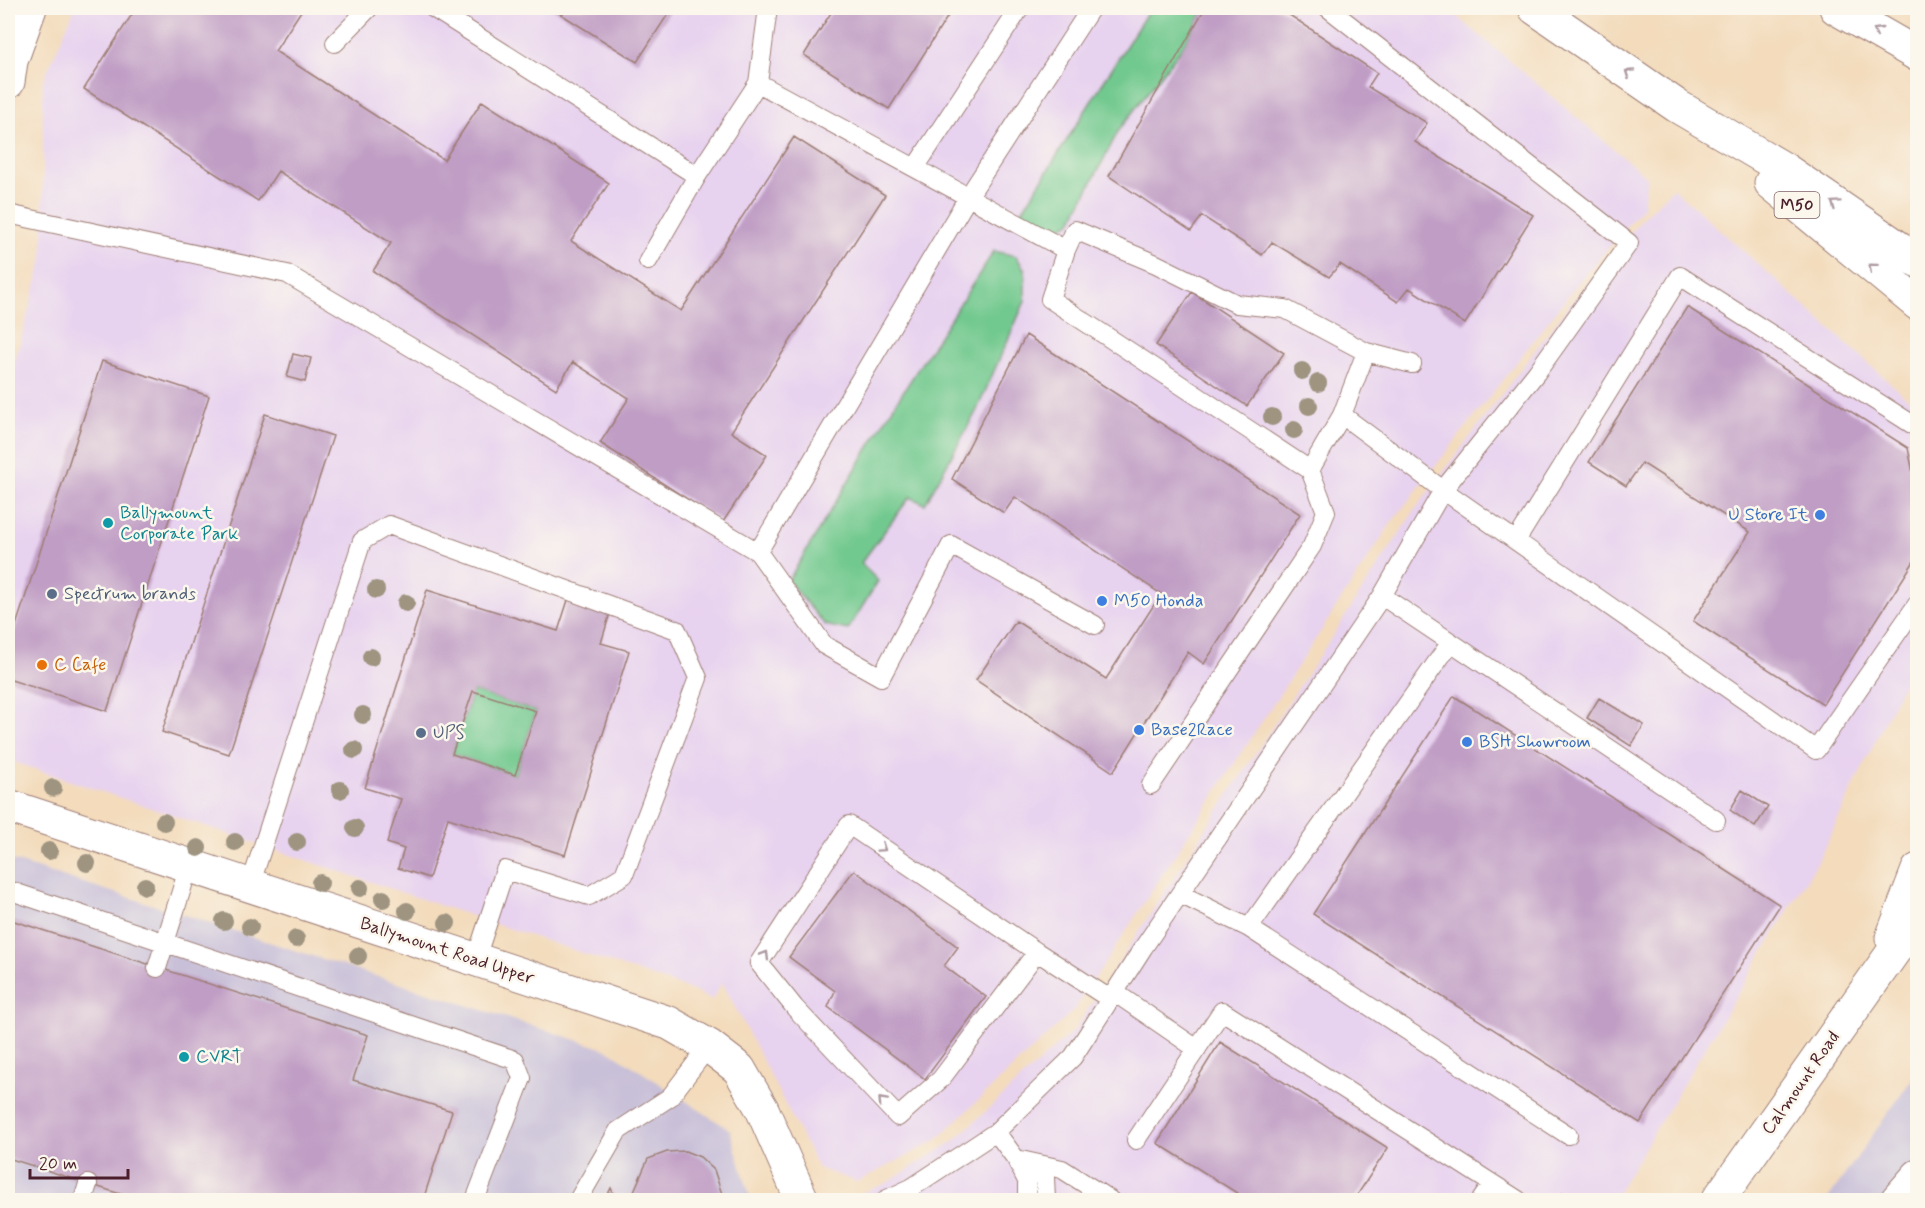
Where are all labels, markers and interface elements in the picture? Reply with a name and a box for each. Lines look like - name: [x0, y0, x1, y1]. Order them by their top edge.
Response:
- one-way arrow: [1873, 27, 1883, 39]
- one-way arrow: [1625, 69, 1636, 80]
- road number: M50: [1774, 192, 1820, 218]
- one-way arrow: [1830, 200, 1841, 211]
- one-way arrow: [1868, 263, 1879, 274]
- place label: Ballymount Corporate Park: [120, 501, 238, 546]
- place label: U Store It: [1728, 503, 1808, 527]
- marker: U Store It: [1813, 508, 1827, 522]
- marker: Ballymount Corporate Park: [101, 516, 115, 530]
- place label: Spectrum brands: [64, 582, 196, 606]
- marker: Spectrum brands: [45, 587, 59, 601]
- place label: M50 Honda: [1114, 589, 1204, 613]
- marker: M50 Honda: [1095, 594, 1109, 608]
- place label: C Cafe: [54, 653, 107, 677]
- marker: C Cafe: [35, 658, 49, 672]
- place label: Base2Race: [1151, 718, 1233, 742]
- place label: UPS: [433, 721, 465, 745]
- marker: Base2Race: [1132, 723, 1146, 737]
- marker: UPS: [414, 726, 428, 740]
- place label: BSH Showroom: [1479, 730, 1591, 754]
- marker: BSH Showroom: [1460, 735, 1474, 749]
- one-way arrow: [876, 841, 887, 852]
- street label: Ballymount Road Upper: [357, 911, 538, 991]
- one-way arrow: [758, 950, 769, 961]
- street label: Calmount Road: [1756, 1026, 1846, 1140]
- place label: CVRT: [196, 1045, 242, 1069]
- marker: CVRT: [177, 1050, 191, 1064]
- one-way arrow: [879, 1097, 890, 1108]
- scale bar: [30, 1142, 128, 1180]
- text: 20 m: [39, 1152, 77, 1176]

